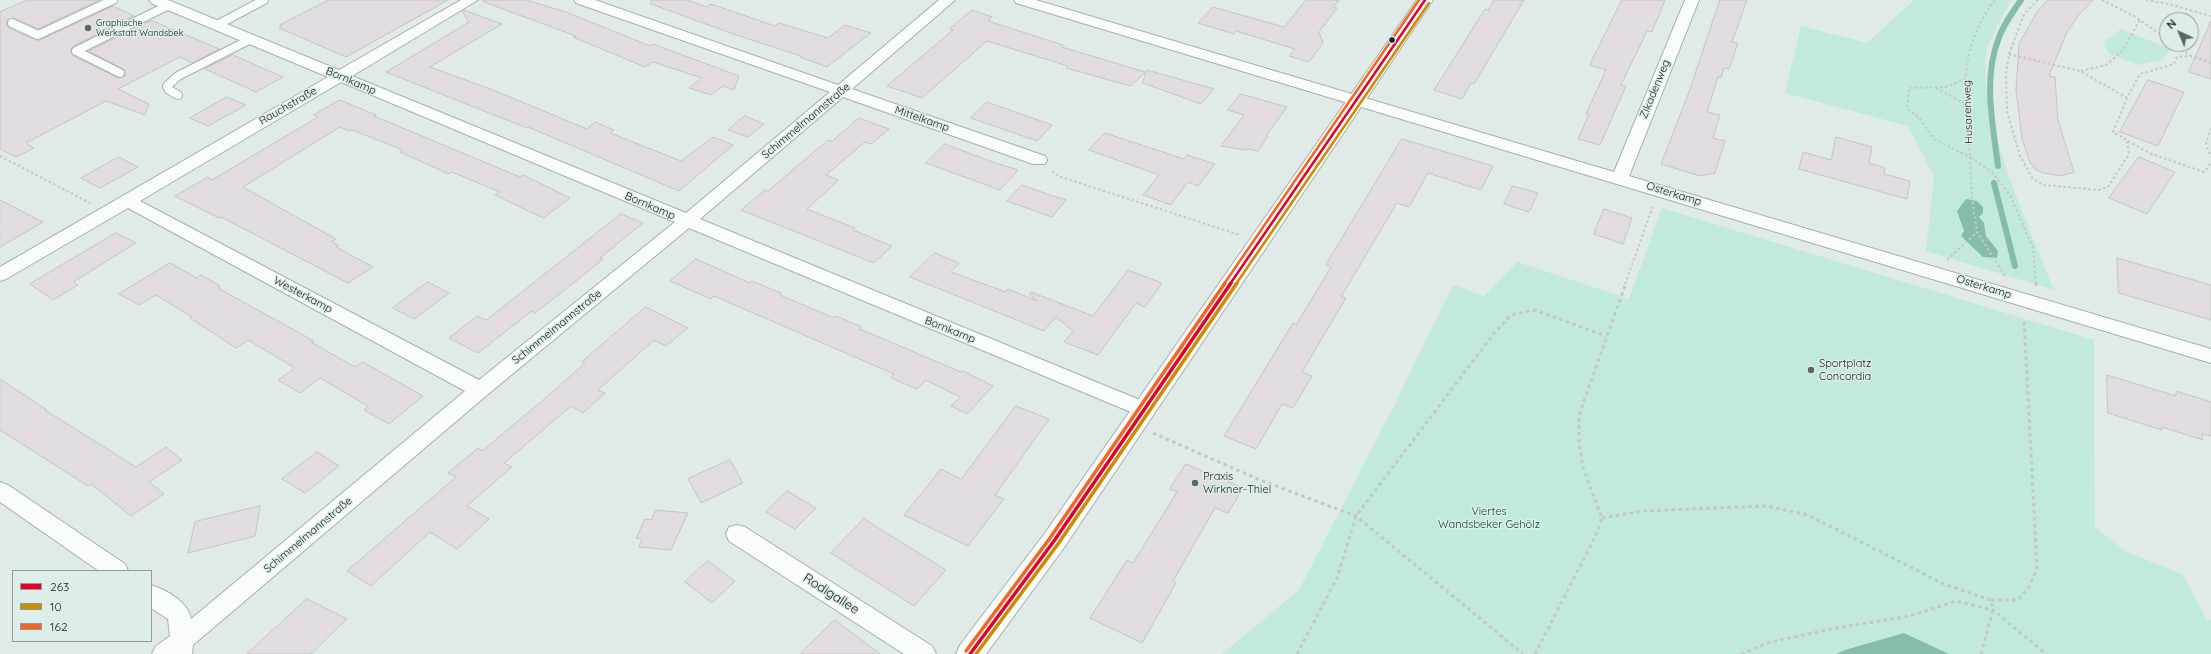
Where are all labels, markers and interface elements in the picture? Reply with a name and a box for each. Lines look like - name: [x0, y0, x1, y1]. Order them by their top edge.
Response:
- north arrow: [2159, 12, 2199, 52]
- text: N: [2164, 16, 2179, 32]
- place label: Graphische Werkstatt Wandsbek: [96, 18, 183, 39]
- marker: Graphische Werkstatt Wandsbek: [83, 23, 93, 33]
- unlabelled marker: [1387, 35, 1397, 45]
- street label: Zikadenweg: [1637, 58, 1673, 120]
- street label: Bornkamp: [324, 64, 378, 98]
- street label: Schimmelmannstraße: [759, 80, 853, 162]
- street label: Husarenweg: [1960, 80, 1976, 144]
- street label: Rauchstraße: [257, 84, 319, 128]
- street label: Mittelkamp: [893, 104, 951, 134]
- street label: Osterkamp: [1645, 179, 1703, 209]
- street label: Bornkamp: [623, 189, 677, 223]
- street label: Osterkamp: [1955, 272, 2013, 302]
- street label: Westerkamp: [271, 274, 335, 316]
- street label: Schimmelmannstraße: [510, 287, 604, 367]
- street label: Bornkamp: [923, 314, 977, 346]
- place label: Sportplatz Concordia: [1819, 357, 1871, 383]
- marker: Sportplatz Concordia: [1806, 365, 1816, 375]
- place label: Praxis Wirkner-Thiel: [1203, 470, 1271, 496]
- marker: Praxis Wirkner-Thiel: [1190, 478, 1200, 488]
- street label: Schimmelmannstraße: [261, 494, 355, 576]
- park label: Viertes Wandsbeker Gehölz: [1438, 505, 1540, 531]
- legend: [12, 570, 152, 642]
- street label: Rodigallee: [800, 570, 862, 618]
- text: 263: [50, 579, 69, 594]
- text: 10: [50, 599, 62, 614]
- text: 162: [50, 619, 68, 634]

